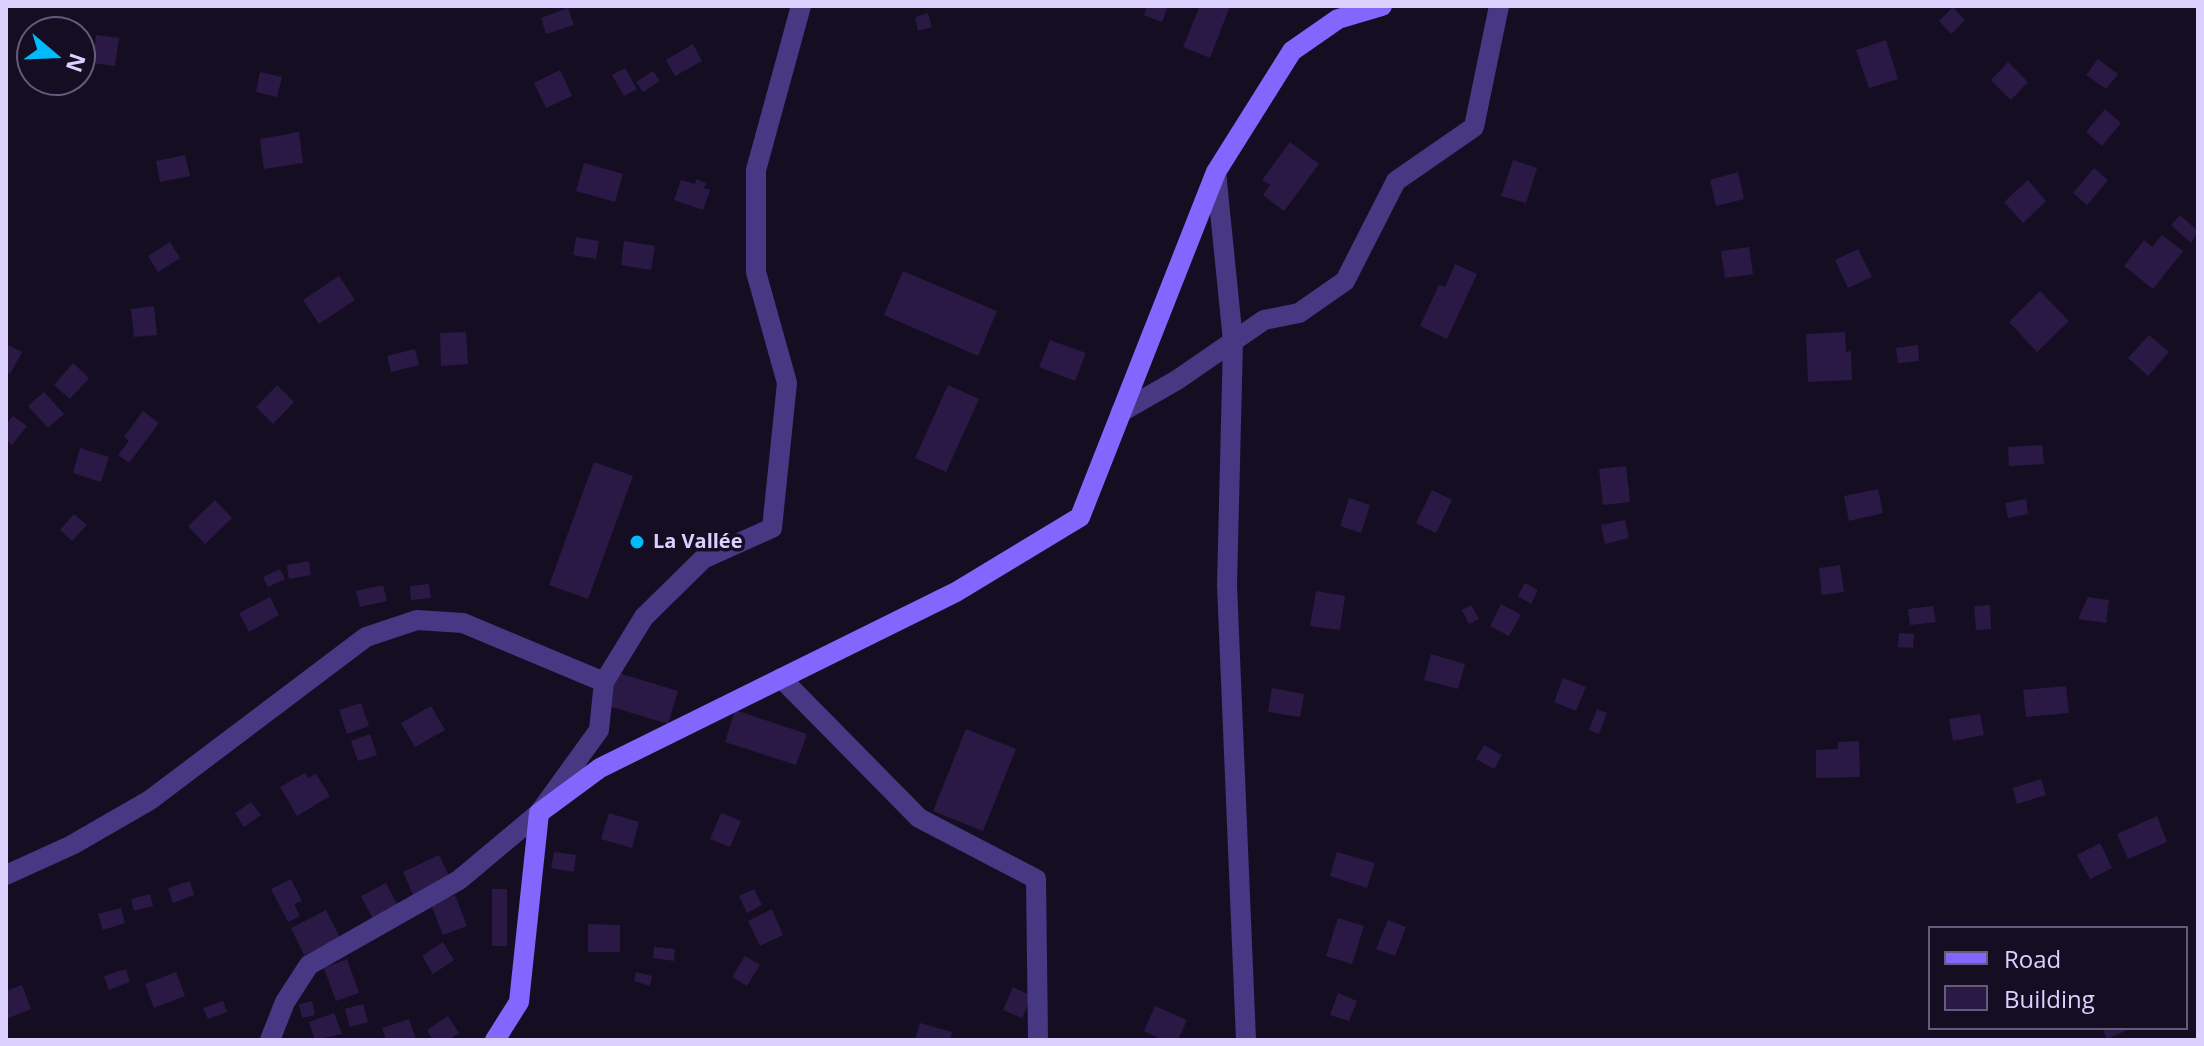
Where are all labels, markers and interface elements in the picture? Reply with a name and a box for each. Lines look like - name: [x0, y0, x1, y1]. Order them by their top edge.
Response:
- north arrow: [16, 16, 96, 96]
- text: N: [60, 50, 94, 76]
- place label: La Vallée: [653, 530, 742, 554]
- marker: La Vallée: [628, 533, 646, 551]
- legend: [1928, 926, 2188, 1030]
- text: Road: [2004, 942, 2061, 975]
- text: Building: [2004, 982, 2095, 1015]

